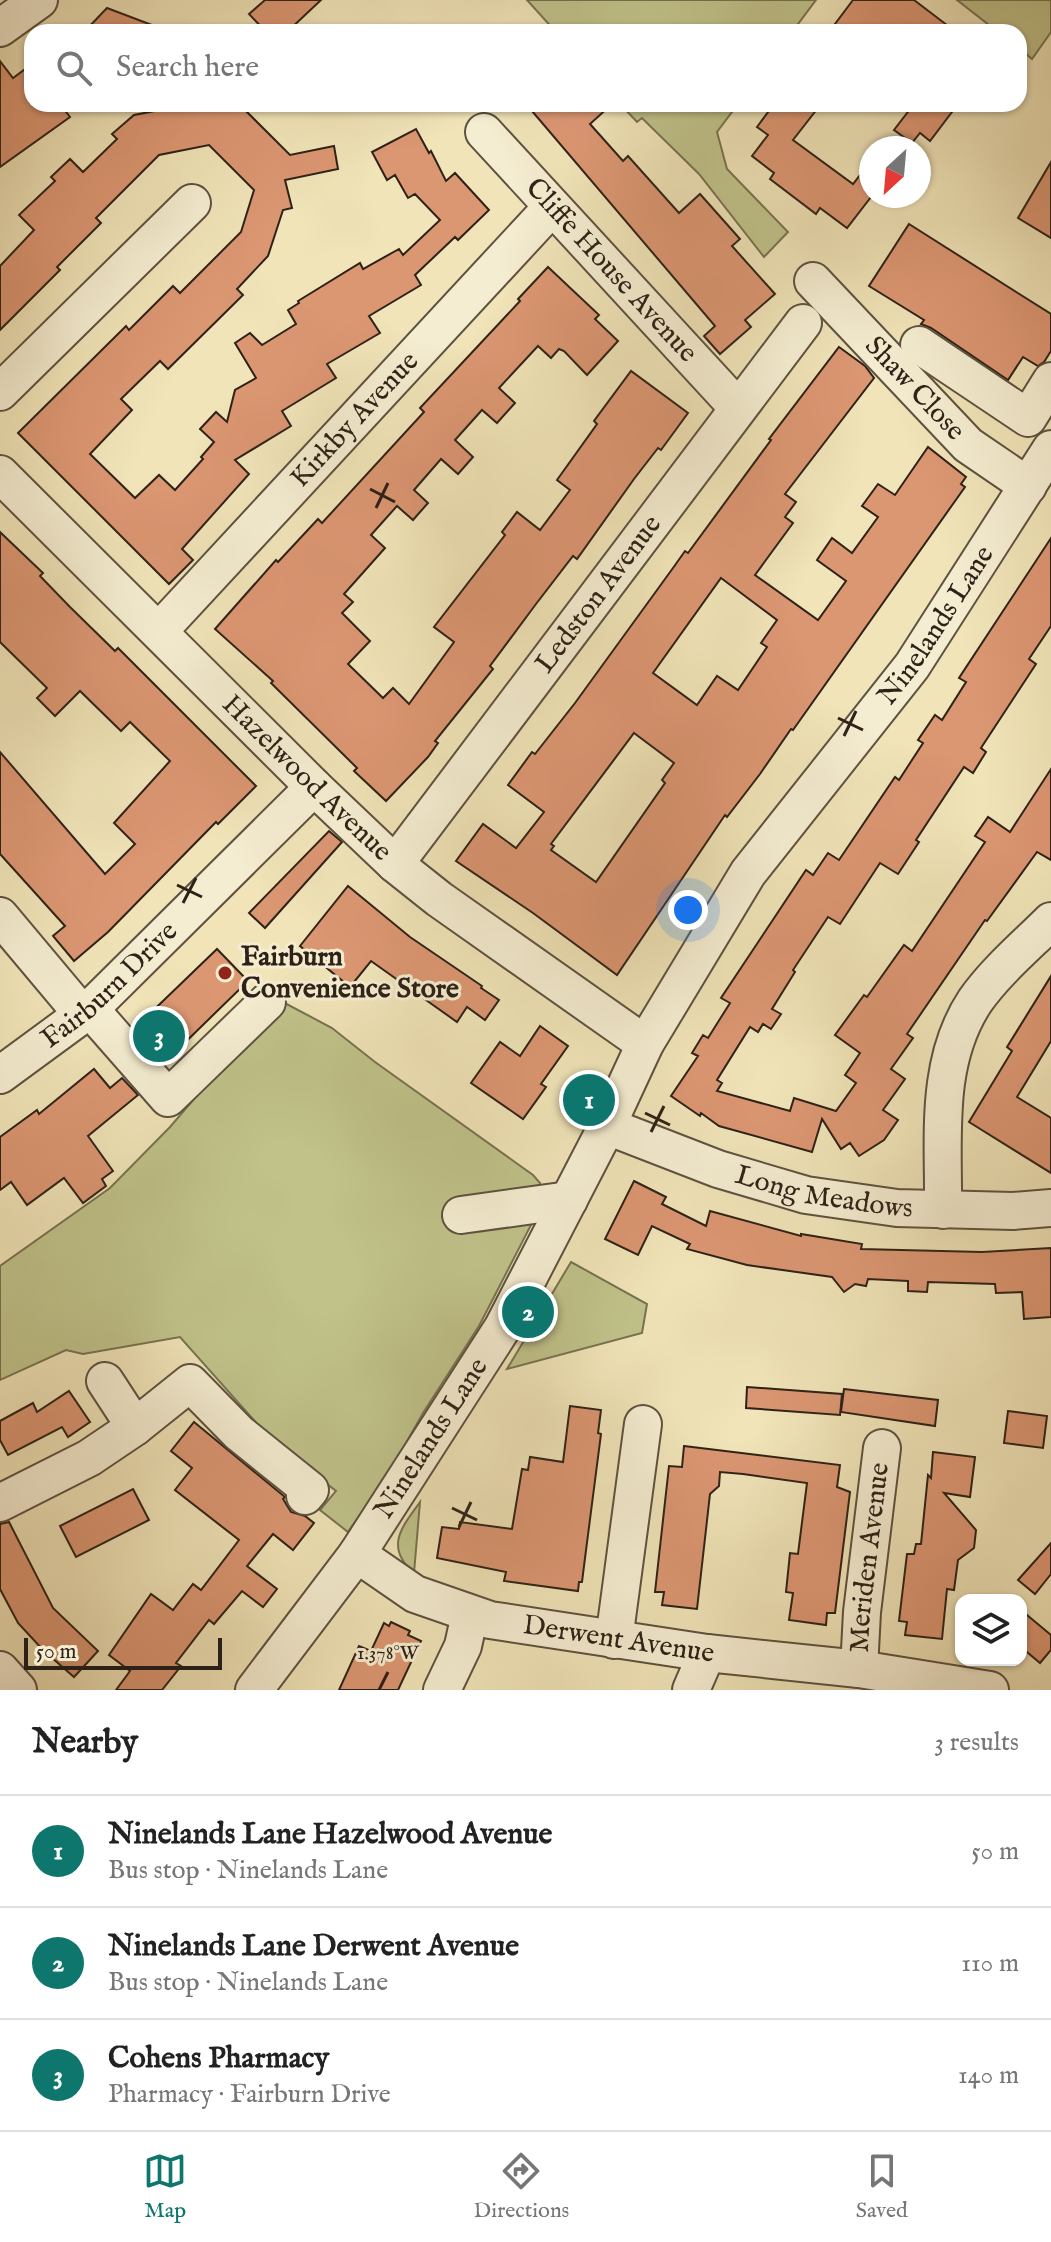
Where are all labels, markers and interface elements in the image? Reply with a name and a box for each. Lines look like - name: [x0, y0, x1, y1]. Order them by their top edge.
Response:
- search box: [24, 24, 1027, 112]
- icon: search: [52, 46, 96, 90]
- text: Search here: [116, 49, 259, 87]
- north arrow: [859, 136, 931, 208]
- street label: Cliffe House Avenue: [518, 171, 705, 370]
- street label: Shaw Close: [857, 329, 972, 448]
- street label: Kirkby Avenue: [283, 344, 427, 495]
- street label: Ledston Avenue: [528, 508, 669, 680]
- street label: Ninelands Lane: [870, 539, 1002, 712]
- street label: Hazelwood Avenue: [214, 687, 399, 869]
- your location: [668, 890, 708, 930]
- street label: Fairburn Drive: [34, 914, 186, 1056]
- place label: Fairburn Convenience Store: [241, 940, 459, 1007]
- marker: Fairburn Convenience Store: [216, 964, 234, 982]
- pin: 3: [133, 1006, 185, 1066]
- pin: 1: [563, 1070, 615, 1130]
- street label: Long Meadows: [731, 1158, 913, 1226]
- pin: 2: [502, 1282, 554, 1342]
- street label: Ninelands Lane: [367, 1351, 496, 1526]
- street label: Meriden Avenue: [842, 1460, 898, 1653]
- map controls: [955, 1594, 1027, 1666]
- button: layers: [955, 1594, 1027, 1666]
- street label: Derwent Avenue: [521, 1608, 716, 1671]
- scale bar: [24, 1634, 222, 1670]
- text: 50 m: [36, 1638, 77, 1666]
- text: 1.378°W: [357, 1641, 420, 1666]
- text: Nearby: [32, 1721, 138, 1764]
- text: 3 results: [934, 1726, 1019, 1759]
- text: Ninelands Lane Hazelwood Avenue: [108, 1816, 552, 1854]
- text: 1: [53, 1835, 63, 1868]
- text: 50 m: [971, 1835, 1019, 1868]
- text: Bus stop · Ninelands Lane: [108, 1854, 388, 1887]
- text: Ninelands Lane Derwent Avenue: [108, 1928, 519, 1966]
- text: 2: [52, 1947, 64, 1980]
- text: 110 m: [961, 1947, 1019, 1980]
- text: Bus stop · Ninelands Lane: [108, 1966, 388, 1999]
- text: Cohens Pharmacy: [108, 2040, 329, 2078]
- text: 3: [53, 2059, 63, 2092]
- text: 140 m: [958, 2059, 1019, 2092]
- text: Pharmacy · Fairburn Drive: [108, 2078, 391, 2111]
- tab: Map: [143, 2149, 187, 2225]
- tab: Directions: [474, 2149, 569, 2225]
- tab: Saved: [856, 2149, 908, 2225]

